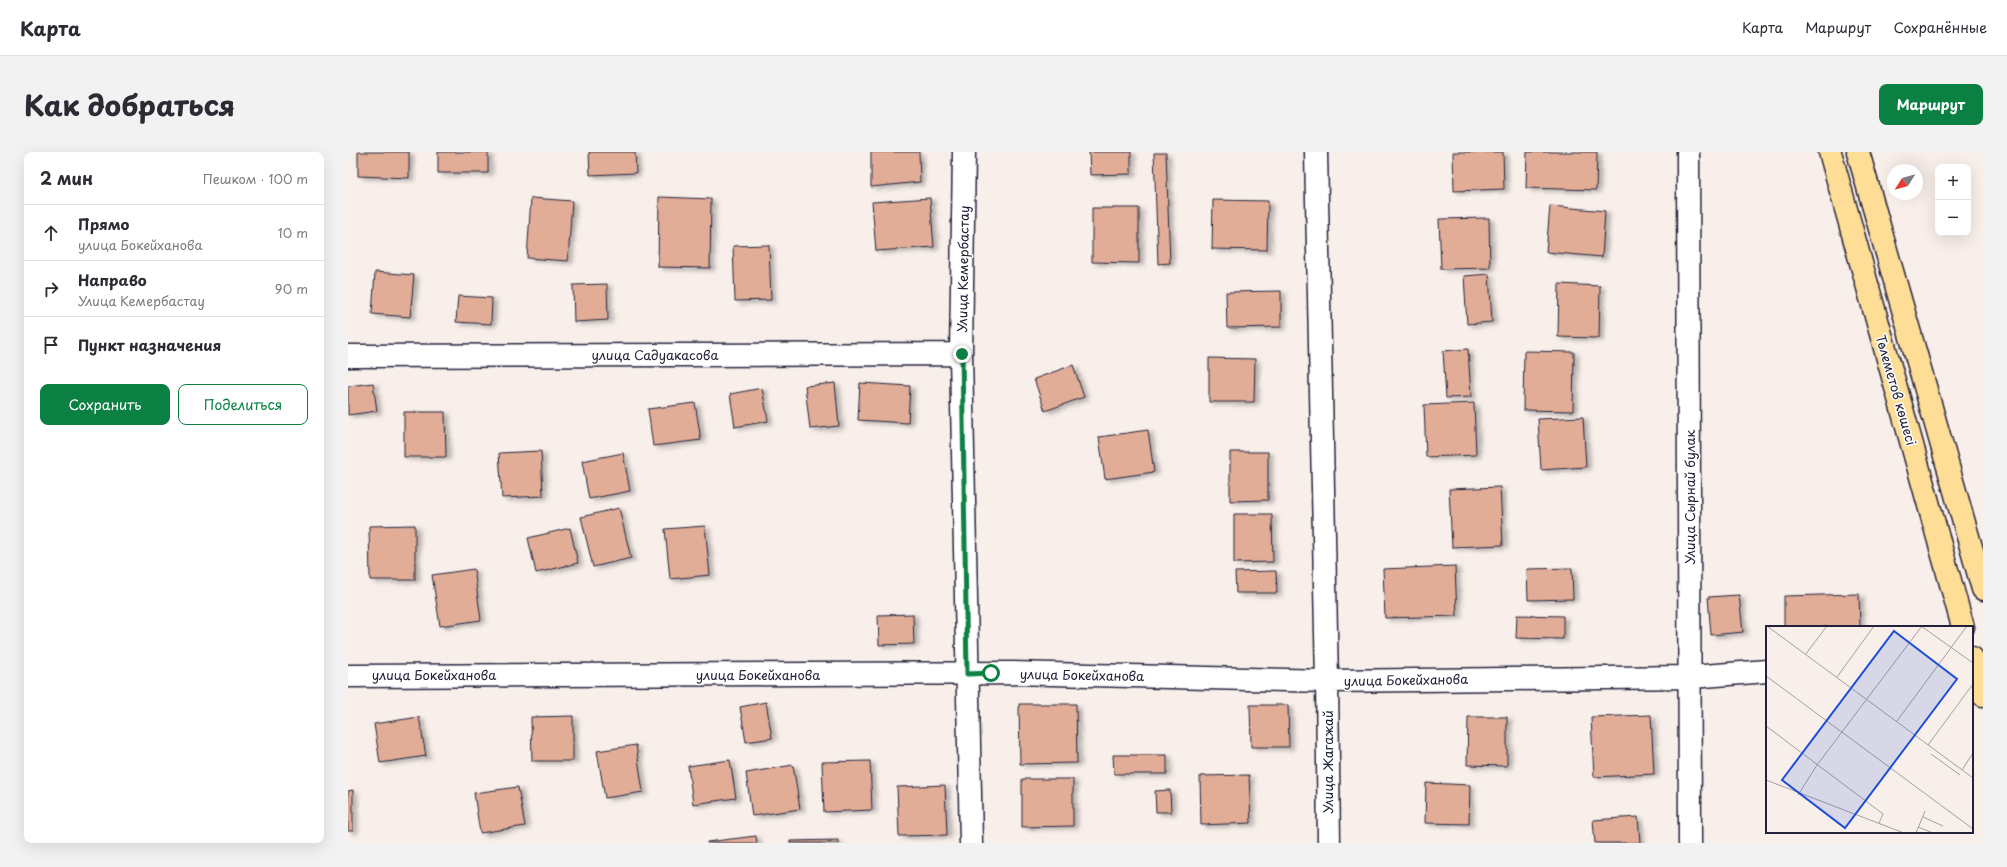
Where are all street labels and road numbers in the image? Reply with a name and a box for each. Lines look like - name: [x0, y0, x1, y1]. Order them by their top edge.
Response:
- street label: Улица Кемербастау: [952, 205, 973, 333]
- street label: Төлеметов көшесі: [1872, 332, 1921, 447]
- street label: улица Садуакасова: [592, 345, 719, 364]
- street label: Улица Сырнай булак: [1680, 429, 1699, 564]
- street label: улица Бокейханова: [1020, 664, 1145, 685]
- street label: улица Бокейханова: [372, 665, 497, 684]
- street label: улица Бокейханова: [696, 665, 821, 684]
- street label: улица Бокейханова: [1344, 669, 1469, 690]
- street label: Улица Жагажай: [1318, 710, 1337, 814]

